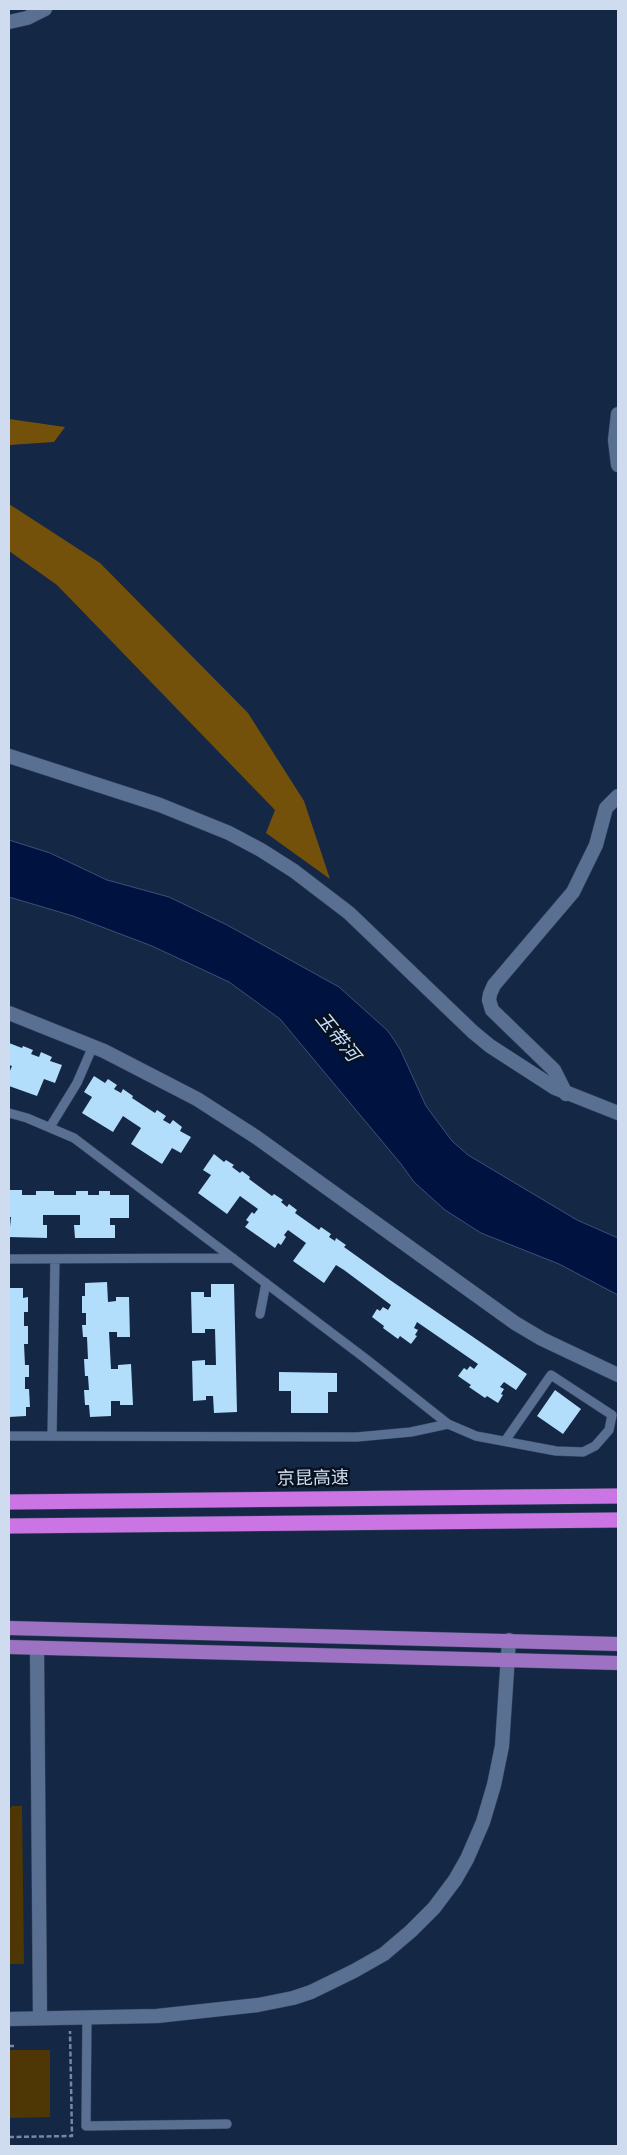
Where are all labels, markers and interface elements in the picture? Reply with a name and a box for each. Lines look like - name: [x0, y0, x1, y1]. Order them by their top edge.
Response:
- water label: 玉带河: [309, 1009, 363, 1067]
- street label: 京昆高速: [277, 1469, 349, 1491]

